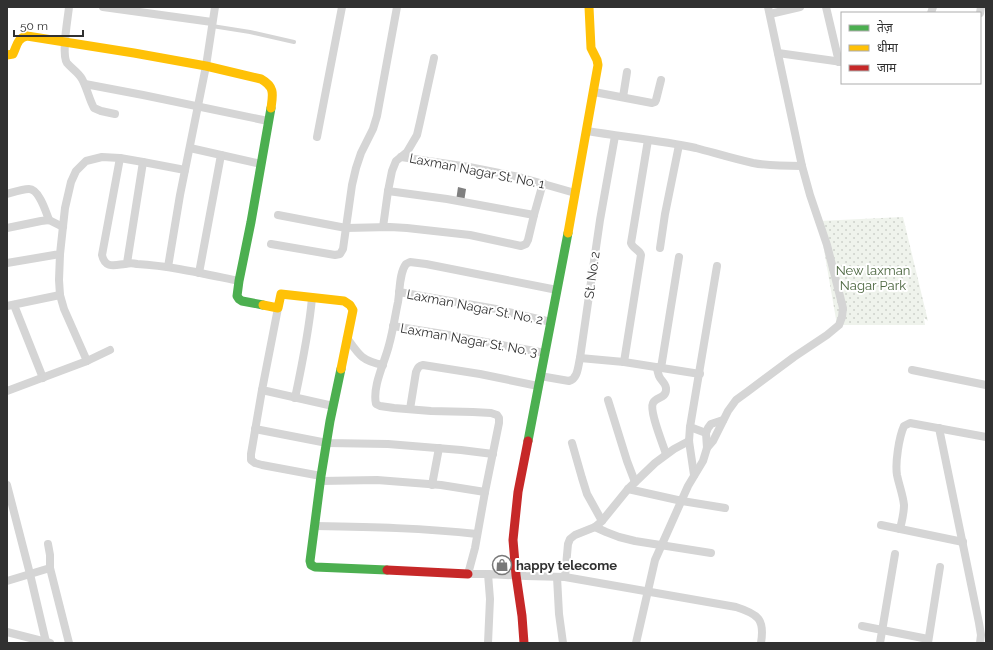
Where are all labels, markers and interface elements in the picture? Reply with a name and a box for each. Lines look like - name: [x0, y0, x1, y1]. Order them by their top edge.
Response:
- scale bar: [14, 12, 83, 38]
- legend: [841, 12, 981, 84]
- text: 50 m: [20, 19, 48, 33]
- text: तेज़: [877, 20, 894, 35]
- text: धीमा: [877, 40, 899, 55]
- text: जाम: [877, 61, 897, 75]
- street label: Laxman Nagar St. No. 1: [408, 151, 546, 192]
- street label: St. No. 2: [581, 250, 603, 300]
- park label: New laxman Nagar Park: [836, 263, 910, 293]
- street label: Laxman Nagar St. No. 2: [405, 286, 545, 328]
- street label: Laxman Nagar St. No. 3: [399, 321, 539, 359]
- shop icon: happy telecome: [491, 554, 513, 576]
- place label: happy telecome: [516, 558, 617, 573]

